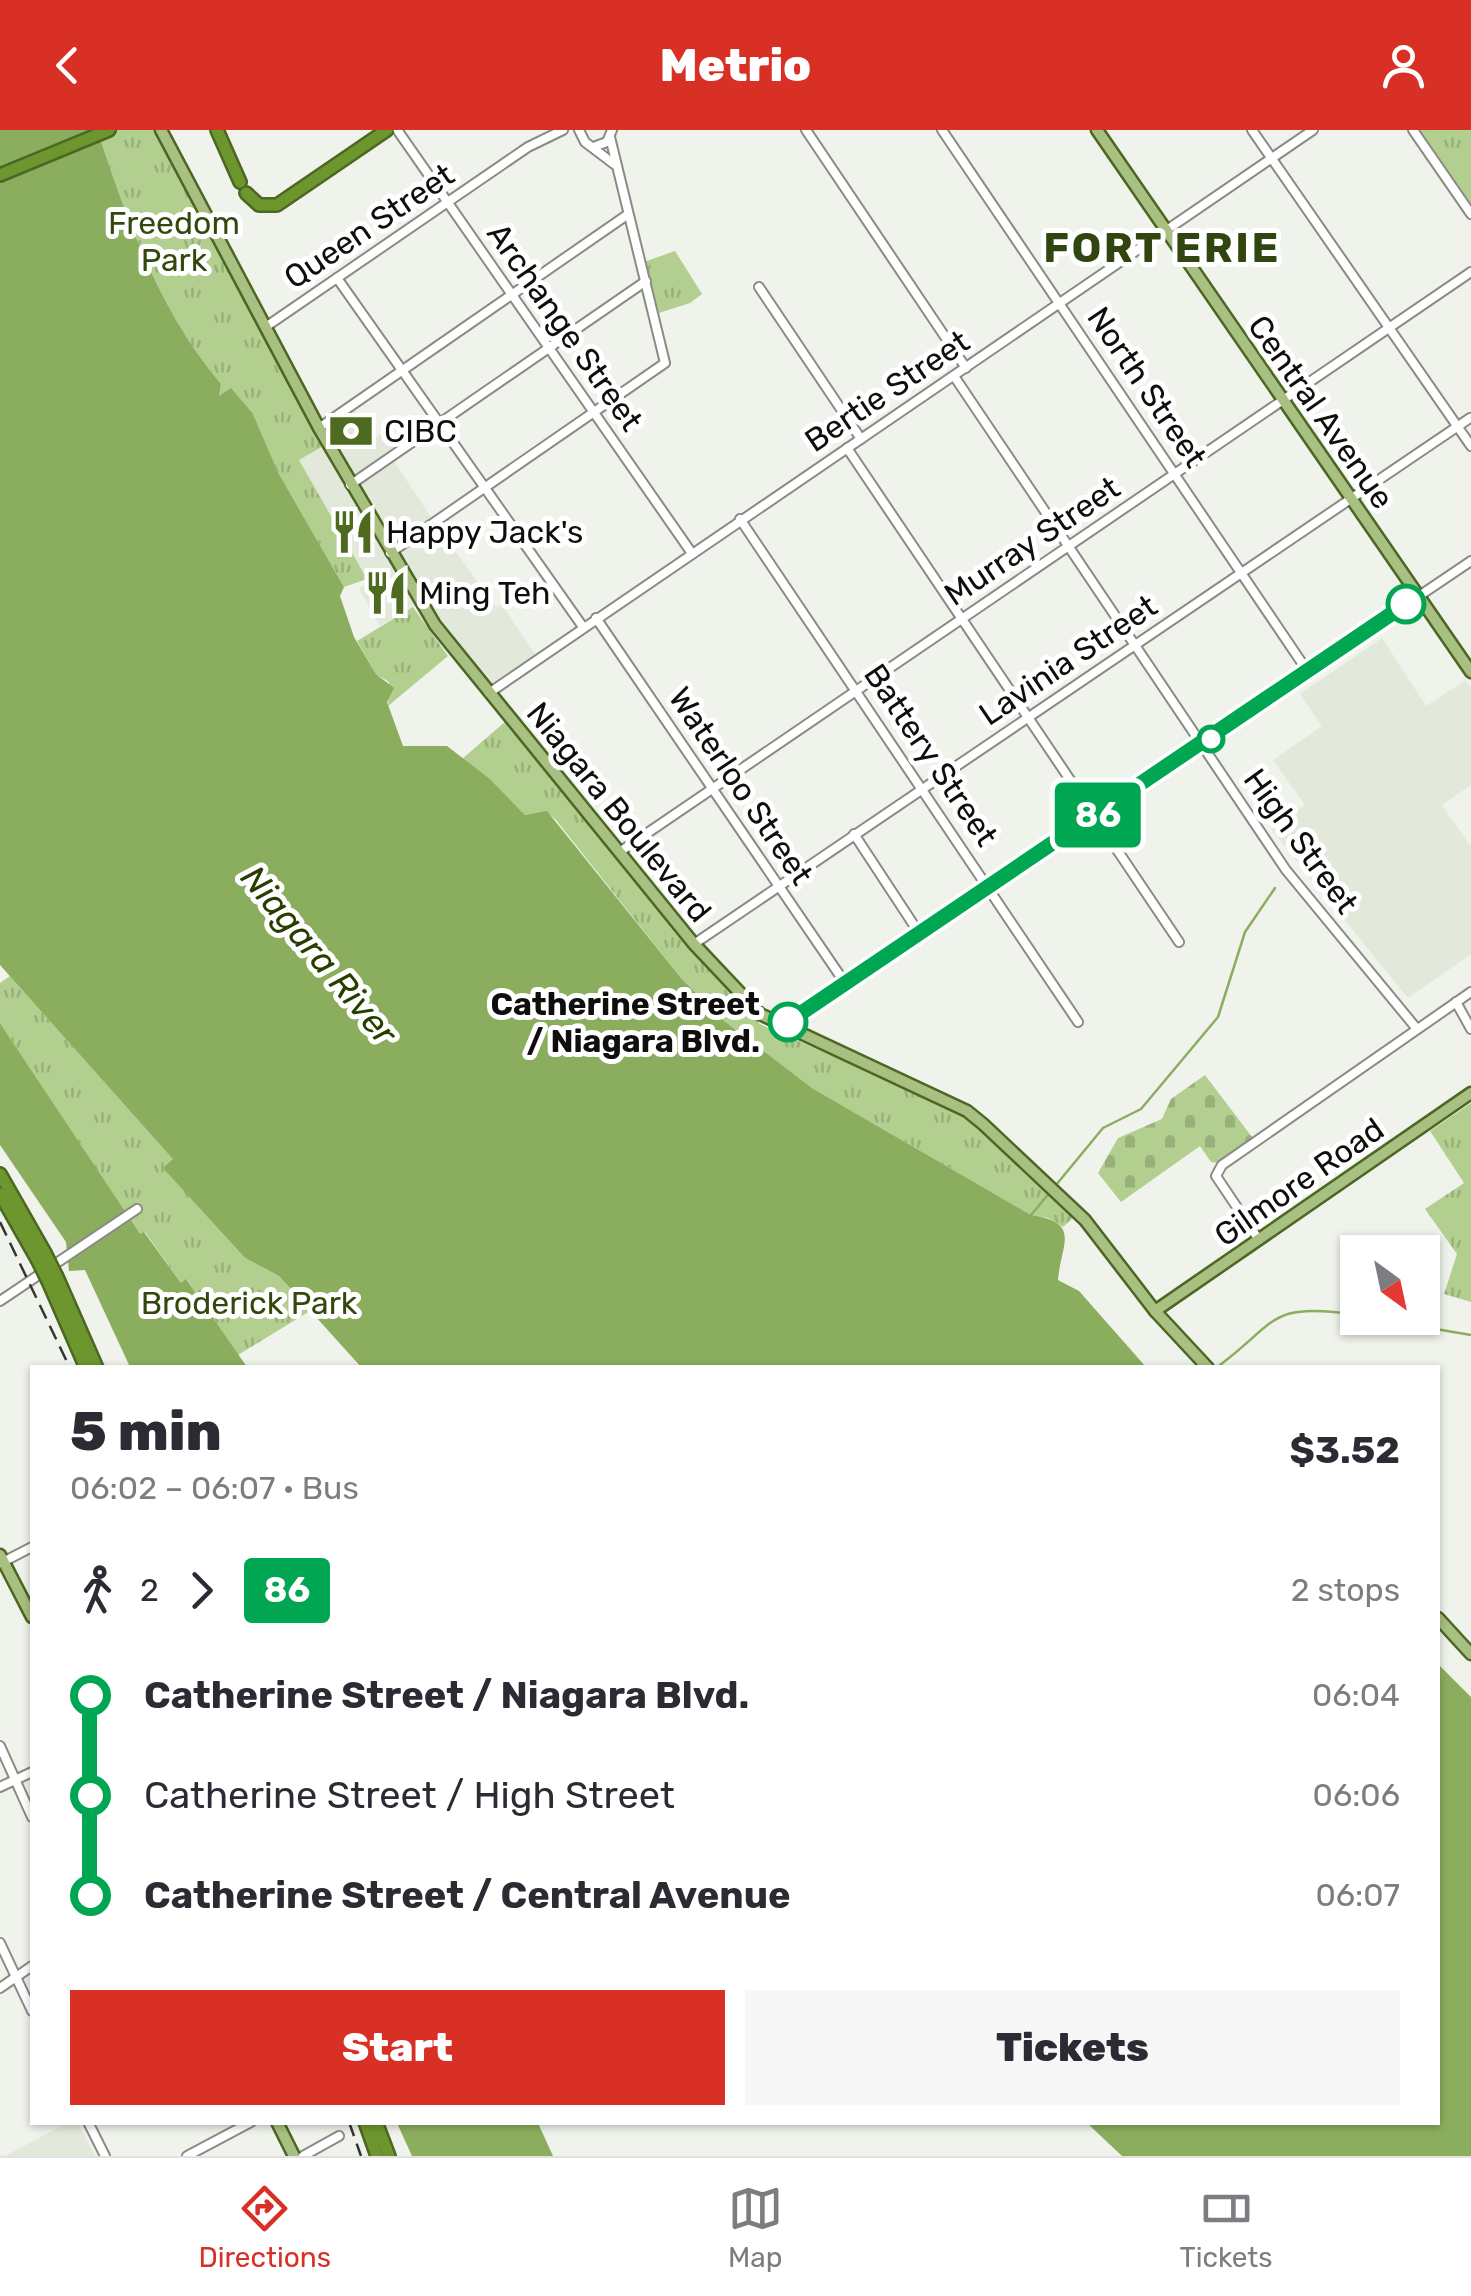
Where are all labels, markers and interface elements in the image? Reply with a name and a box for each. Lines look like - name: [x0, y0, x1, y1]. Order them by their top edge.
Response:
- icon: back: [40, 38, 95, 93]
- icon: person: [1376, 38, 1431, 93]
- text: Metrio: [660, 39, 811, 92]
- street label: Queen Street: [277, 155, 461, 297]
- park label: Freedom Park: [108, 204, 240, 279]
- street label: Archange Street: [479, 216, 651, 438]
- district label: FORT ERIE: [1043, 223, 1281, 273]
- street label: North Street: [1079, 300, 1215, 474]
- street label: Central Avenue: [1240, 308, 1402, 516]
- street label: Bertie Street: [798, 322, 976, 460]
- bank icon: CIBC: [327, 407, 375, 455]
- place label: CIBC: [384, 412, 457, 450]
- street label: Murray Street: [937, 468, 1127, 614]
- restaurant icon: Happy Jack's: [329, 508, 377, 556]
- place label: Happy Jack's: [386, 513, 583, 551]
- restaurant icon: Ming Teh: [362, 569, 410, 617]
- place label: Ming Teh: [419, 574, 551, 612]
- unlabelled marker: [1387, 585, 1425, 623]
- street label: Lavinia Street: [972, 587, 1164, 733]
- street label: Battery Street: [856, 657, 1006, 853]
- street label: Waterloo Street: [661, 680, 821, 892]
- street label: Niagara Boulevard: [519, 695, 719, 929]
- unlabelled marker: [1198, 726, 1224, 752]
- street label: High Street: [1236, 761, 1366, 921]
- line badge: 86: [1053, 782, 1143, 848]
- text: 86: [1075, 794, 1121, 836]
- water label: Niagara River: [232, 857, 407, 1054]
- place label: Catherine Street / Niagara Blvd.: [491, 985, 760, 1060]
- marker: Catherine Street / Niagara Blvd.: [769, 1003, 807, 1041]
- street label: Gilmore Road: [1207, 1110, 1391, 1254]
- north arrow: [1340, 1235, 1440, 1335]
- map controls: [1340, 1235, 1440, 1335]
- park label: Broderick Park: [141, 1284, 358, 1322]
- text: 5 min: [70, 1399, 222, 1464]
- text: $3.52: [1290, 1427, 1400, 1473]
- text: 06:02 – 06:07 · Bus: [70, 1469, 359, 1507]
- icon: walk: [70, 1563, 125, 1618]
- icon: forward: [174, 1563, 229, 1618]
- text: 86: [264, 1569, 310, 1611]
- text: 2: [140, 1571, 159, 1609]
- text: 2 stops: [1291, 1571, 1400, 1609]
- text: Catherine Street / Niagara Blvd.: [144, 1672, 749, 1718]
- text: 06:04: [1312, 1676, 1400, 1714]
- text: Catherine Street / High Street: [144, 1772, 675, 1818]
- text: 06:06: [1313, 1776, 1400, 1814]
- text: Catherine Street / Central Avenue: [144, 1872, 791, 1918]
- text: 06:07: [1315, 1876, 1400, 1914]
- button: Start: [70, 1990, 725, 2105]
- button: Tickets: [745, 1990, 1400, 2105]
- tab: Directions: [198, 2181, 331, 2274]
- tab: Map: [728, 2181, 783, 2274]
- tab: Tickets: [1180, 2181, 1273, 2274]

